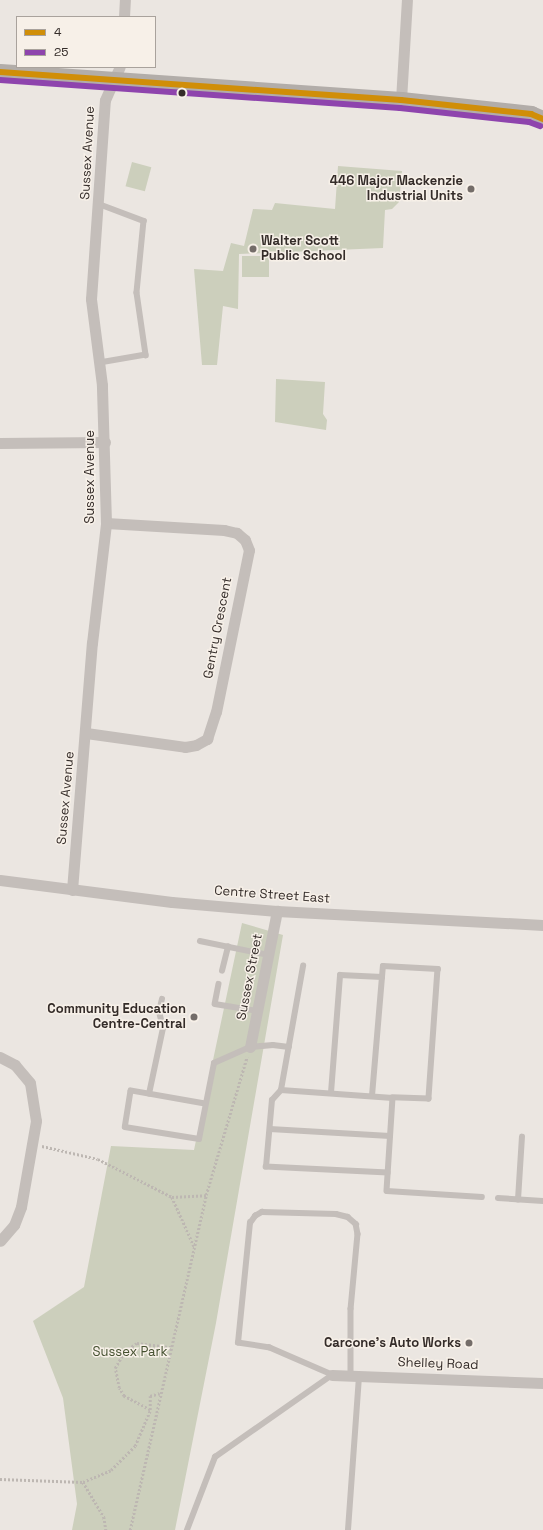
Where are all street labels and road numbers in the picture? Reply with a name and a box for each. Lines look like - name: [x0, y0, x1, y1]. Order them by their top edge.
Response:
- street label: Sussex Avenue: [78, 106, 98, 200]
- street label: Sussex Avenue: [82, 430, 98, 524]
- street label: Gentry Crescent: [201, 576, 235, 680]
- street label: Sussex Avenue: [54, 751, 78, 845]
- street label: Centre Street East: [214, 883, 330, 907]
- street label: Sussex Street: [234, 932, 266, 1022]
- street label: Shelley Road: [397, 1355, 479, 1373]

